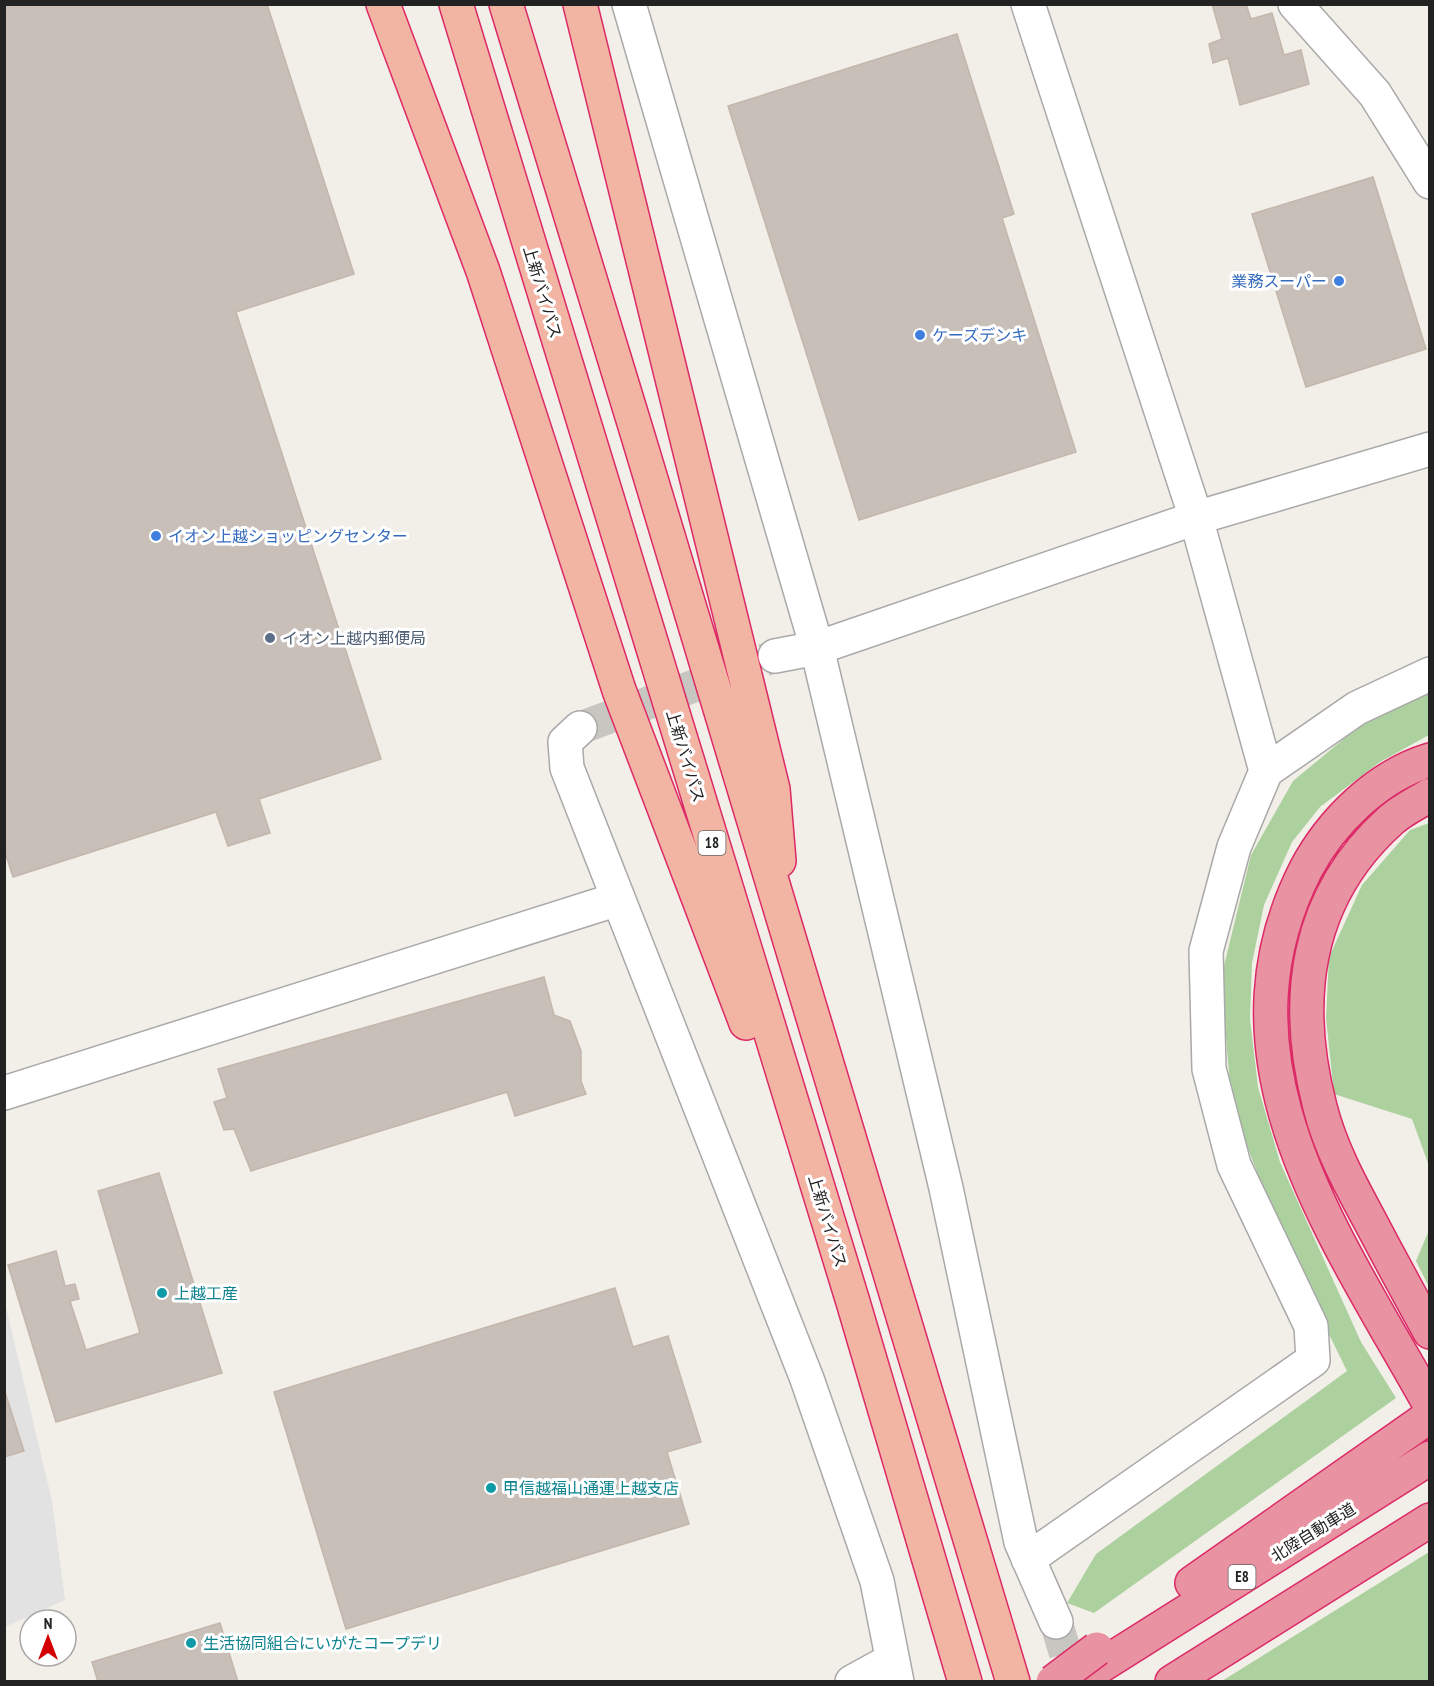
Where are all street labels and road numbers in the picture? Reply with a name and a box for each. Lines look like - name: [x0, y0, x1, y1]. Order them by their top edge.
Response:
- street label: 上新バイパス: [519, 243, 567, 341]
- street label: 上新バイパス: [662, 707, 710, 805]
- road number: 18: [698, 831, 726, 855]
- street label: 上新バイパス: [804, 1172, 852, 1270]
- street label: 北陸自動車道: [1267, 1498, 1359, 1566]
- road number: E8: [1228, 1565, 1256, 1589]

